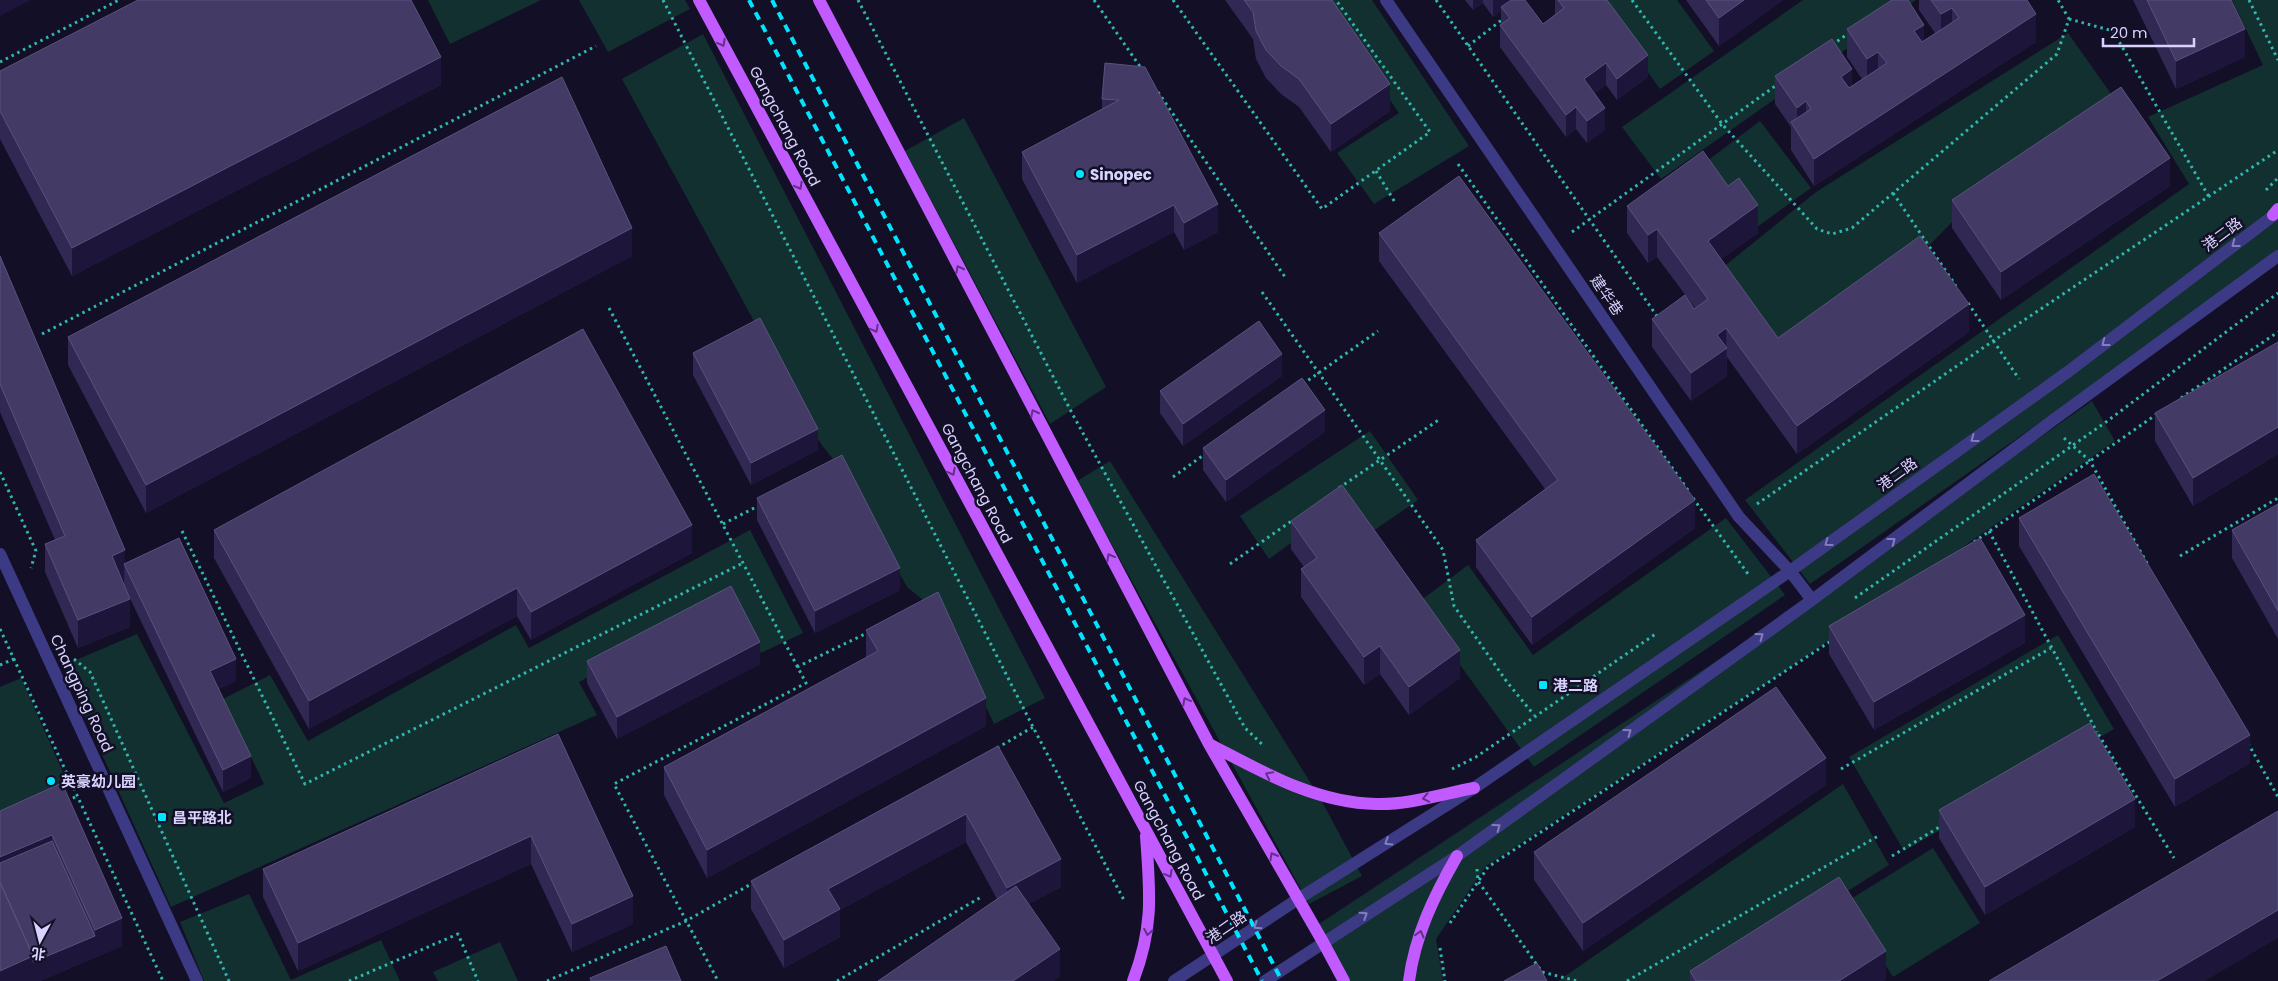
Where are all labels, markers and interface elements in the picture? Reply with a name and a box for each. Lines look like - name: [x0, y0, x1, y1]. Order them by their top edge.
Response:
- scale bar: [2103, 15, 2194, 47]
- text: 20 m: [2110, 22, 2148, 43]
- one-way arrow: [715, 38, 725, 47]
- street label: Gangchang Road: [744, 62, 826, 190]
- place label: Sinopec: [1090, 164, 1152, 185]
- marker: Sinopec: [1074, 168, 1086, 180]
- one-way arrow: [792, 181, 802, 190]
- street label: 港二路: [2198, 212, 2246, 256]
- one-way arrow: [2232, 239, 2241, 247]
- one-way arrow: [955, 265, 965, 274]
- street label: 建华巷: [1586, 270, 1628, 320]
- one-way arrow: [869, 324, 879, 333]
- one-way arrow: [2101, 337, 2111, 346]
- one-way arrow: [1030, 410, 1040, 419]
- street label: Gangchang Road: [936, 419, 1018, 547]
- one-way arrow: [1970, 433, 1980, 442]
- street label: 港二路: [1873, 452, 1921, 496]
- one-way arrow: [946, 467, 956, 476]
- one-way arrow: [1825, 538, 1834, 546]
- one-way arrow: [1886, 538, 1896, 547]
- one-way arrow: [1106, 553, 1116, 562]
- street label: Changping Road: [46, 631, 118, 755]
- one-way arrow: [1754, 634, 1763, 642]
- place label: 港二路: [1553, 675, 1598, 696]
- marker: 港二路: [1537, 679, 1549, 691]
- one-way arrow: [1182, 697, 1192, 706]
- one-way arrow: [1623, 729, 1632, 738]
- place label: 英豪幼儿园: [61, 771, 136, 792]
- one-way arrow: [1265, 771, 1274, 781]
- marker: 英豪幼儿园: [45, 775, 57, 787]
- street label: Gangchang Road: [1128, 776, 1210, 904]
- one-way arrow: [1422, 792, 1431, 802]
- place label: 昌平路北: [172, 807, 232, 828]
- marker: 昌平路北: [156, 811, 168, 823]
- one-way arrow: [1491, 824, 1501, 833]
- one-way arrow: [1385, 835, 1394, 845]
- one-way arrow: [1270, 853, 1280, 862]
- one-way arrow: [1163, 869, 1173, 878]
- street label: 港二路: [1201, 906, 1251, 948]
- one-way arrow: [1359, 912, 1368, 922]
- north arrow: [15, 916, 65, 966]
- one-way arrow: [1253, 920, 1263, 929]
- one-way arrow: [1143, 928, 1153, 937]
- one-way arrow: [1414, 930, 1424, 938]
- text: 北: [30, 943, 47, 965]

